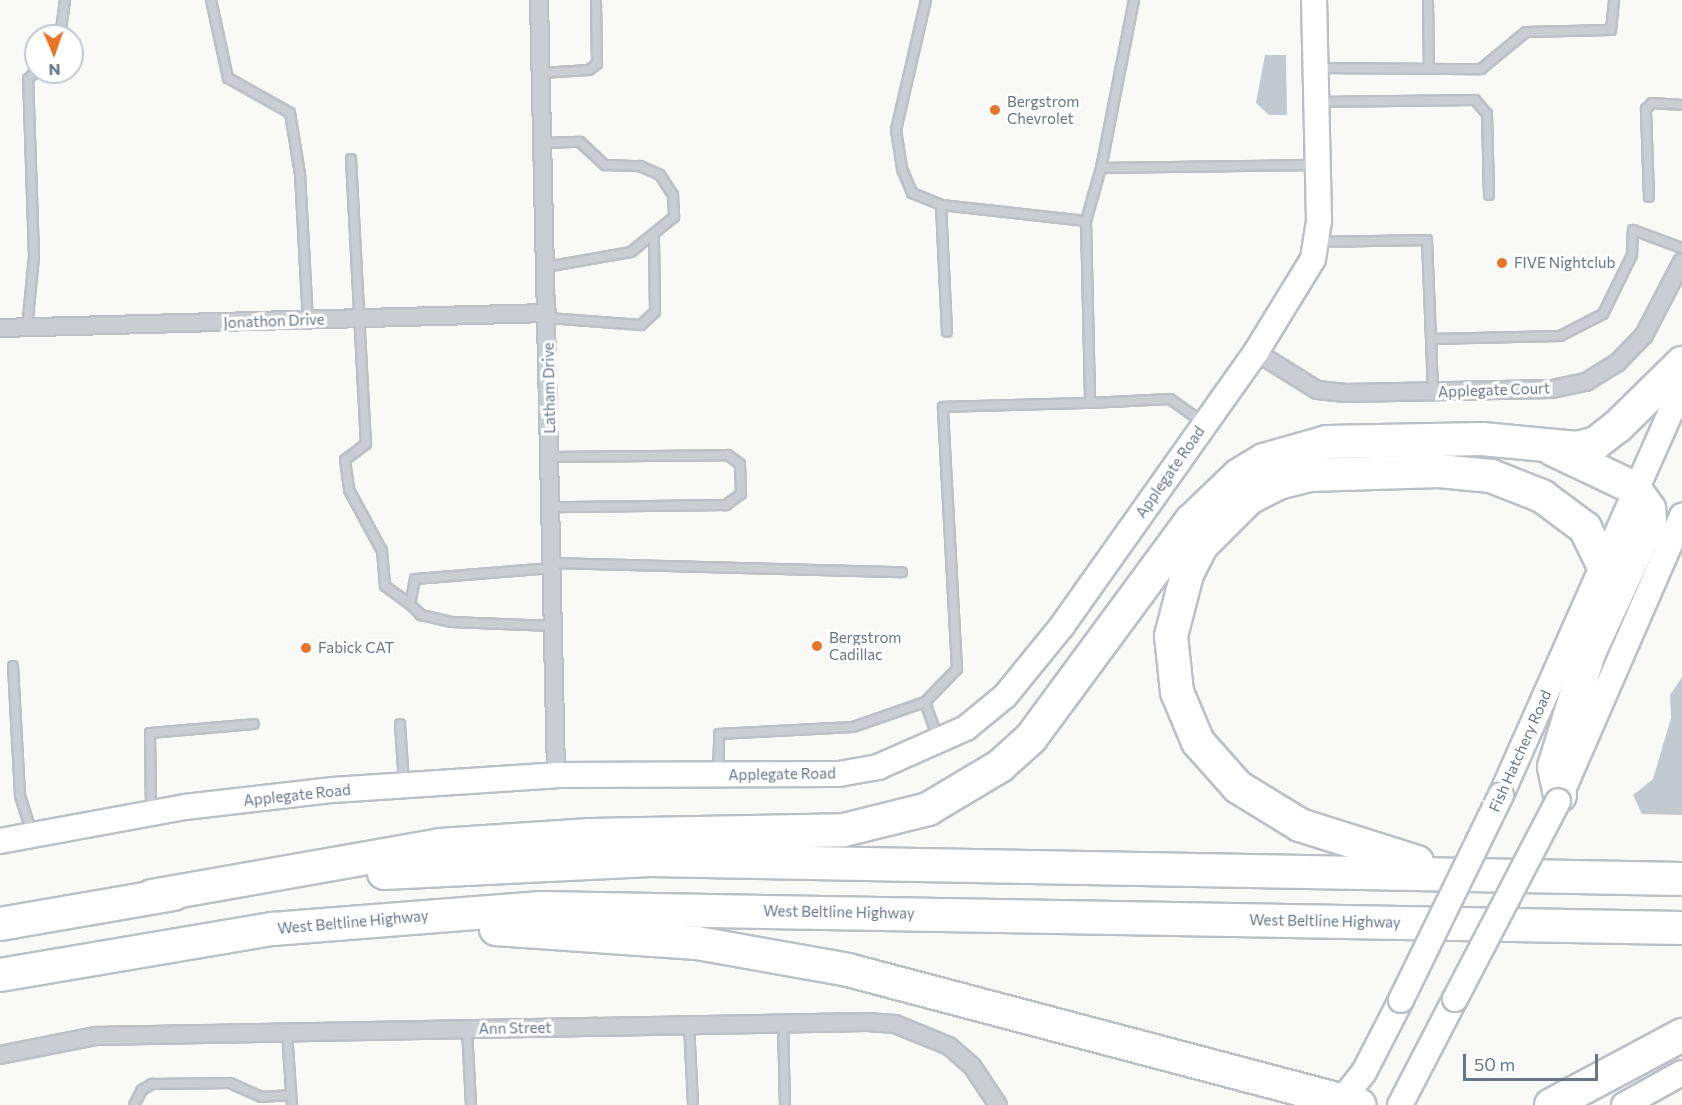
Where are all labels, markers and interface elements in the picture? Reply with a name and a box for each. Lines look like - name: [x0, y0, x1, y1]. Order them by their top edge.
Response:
- north arrow: [24, 24, 84, 84]
- text: N: [48, 61, 61, 80]
- place label: Bergstrom Chevrolet: [1007, 92, 1079, 127]
- marker: Bergstrom Chevrolet: [988, 103, 1002, 117]
- place label: FIVE Nightclub: [1514, 254, 1615, 272]
- marker: FIVE Nightclub: [1495, 256, 1509, 270]
- street label: Jonathon Drive: [223, 310, 325, 332]
- street label: Latham Drive: [539, 342, 559, 434]
- street label: Applegate Court: [1438, 379, 1550, 401]
- street label: Applegate Road: [1132, 423, 1208, 521]
- place label: Bergstrom Cadillac: [829, 628, 901, 663]
- place label: Fabick CAT: [318, 639, 394, 657]
- marker: Bergstrom Cadillac: [810, 639, 824, 653]
- marker: Fabick CAT: [299, 641, 313, 655]
- street label: Fish Hatchery Road: [1485, 687, 1555, 815]
- street label: Applegate Road: [728, 764, 836, 784]
- street label: Applegate Road: [243, 780, 351, 810]
- street label: West Beltline Highway: [763, 902, 915, 922]
- street label: West Beltline Highway: [277, 906, 429, 938]
- street label: West Beltline Highway: [1249, 911, 1401, 931]
- street label: Ann Street: [478, 1018, 552, 1038]
- scale bar: [1466, 1042, 1601, 1080]
- text: 50 m: [1474, 1053, 1515, 1075]

